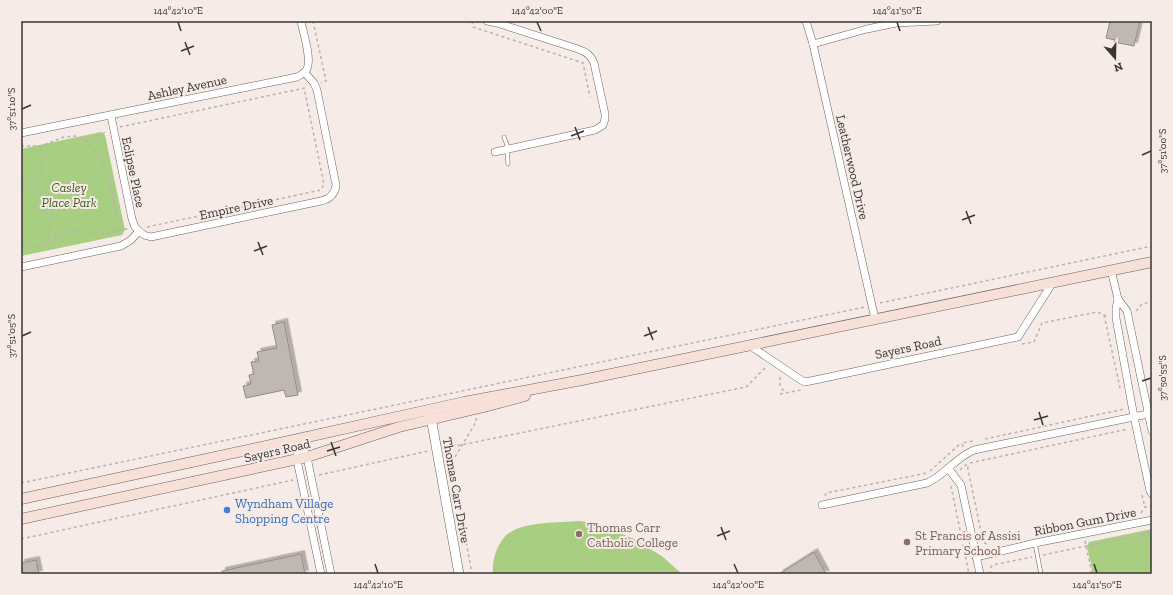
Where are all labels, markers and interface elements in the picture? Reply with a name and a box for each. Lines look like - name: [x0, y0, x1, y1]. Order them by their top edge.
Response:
- text: 144°42'10"E: [153, 5, 203, 17]
- text: 144°42'00"E: [511, 5, 563, 17]
- text: 144°41'50"E: [872, 5, 922, 17]
- north arrow: [1095, 38, 1135, 78]
- text: N: [1112, 59, 1124, 75]
- street label: Ashley Avenue: [146, 72, 228, 103]
- text: 37°51'10"S: [6, 88, 18, 130]
- street label: Leatherwood Drive: [833, 113, 872, 221]
- text: 37°51'00"S: [1157, 129, 1169, 173]
- street label: Eclipse Place: [119, 135, 148, 209]
- park label: Casley Place Park: [41, 180, 97, 210]
- street label: Empire Drive: [198, 192, 274, 223]
- text: 37°51'05"S: [6, 314, 18, 358]
- street label: Sayers Road: [873, 333, 943, 362]
- text: 37°50'55"S: [1157, 355, 1169, 401]
- street label: Sayers Road: [243, 436, 312, 465]
- street label: Thomas Carr Drive: [440, 436, 473, 544]
- place label: Wyndham Village Shopping Centre: [235, 496, 333, 526]
- street label: Ribbon Gum Drive: [1033, 504, 1137, 539]
- marker: Wyndham Village Shopping Centre: [222, 505, 232, 515]
- place label: Thomas Carr Catholic College: [587, 520, 678, 550]
- place label: St Francis of Assisi Primary School: [915, 528, 1021, 558]
- marker: Thomas Carr Catholic College: [574, 529, 584, 539]
- marker: St Francis of Assisi Primary School: [902, 537, 912, 547]
- text: 144°42'10"E: [353, 579, 403, 591]
- text: 144°42'00"E: [712, 579, 764, 591]
- text: 144°41'50"E: [1072, 579, 1122, 591]

